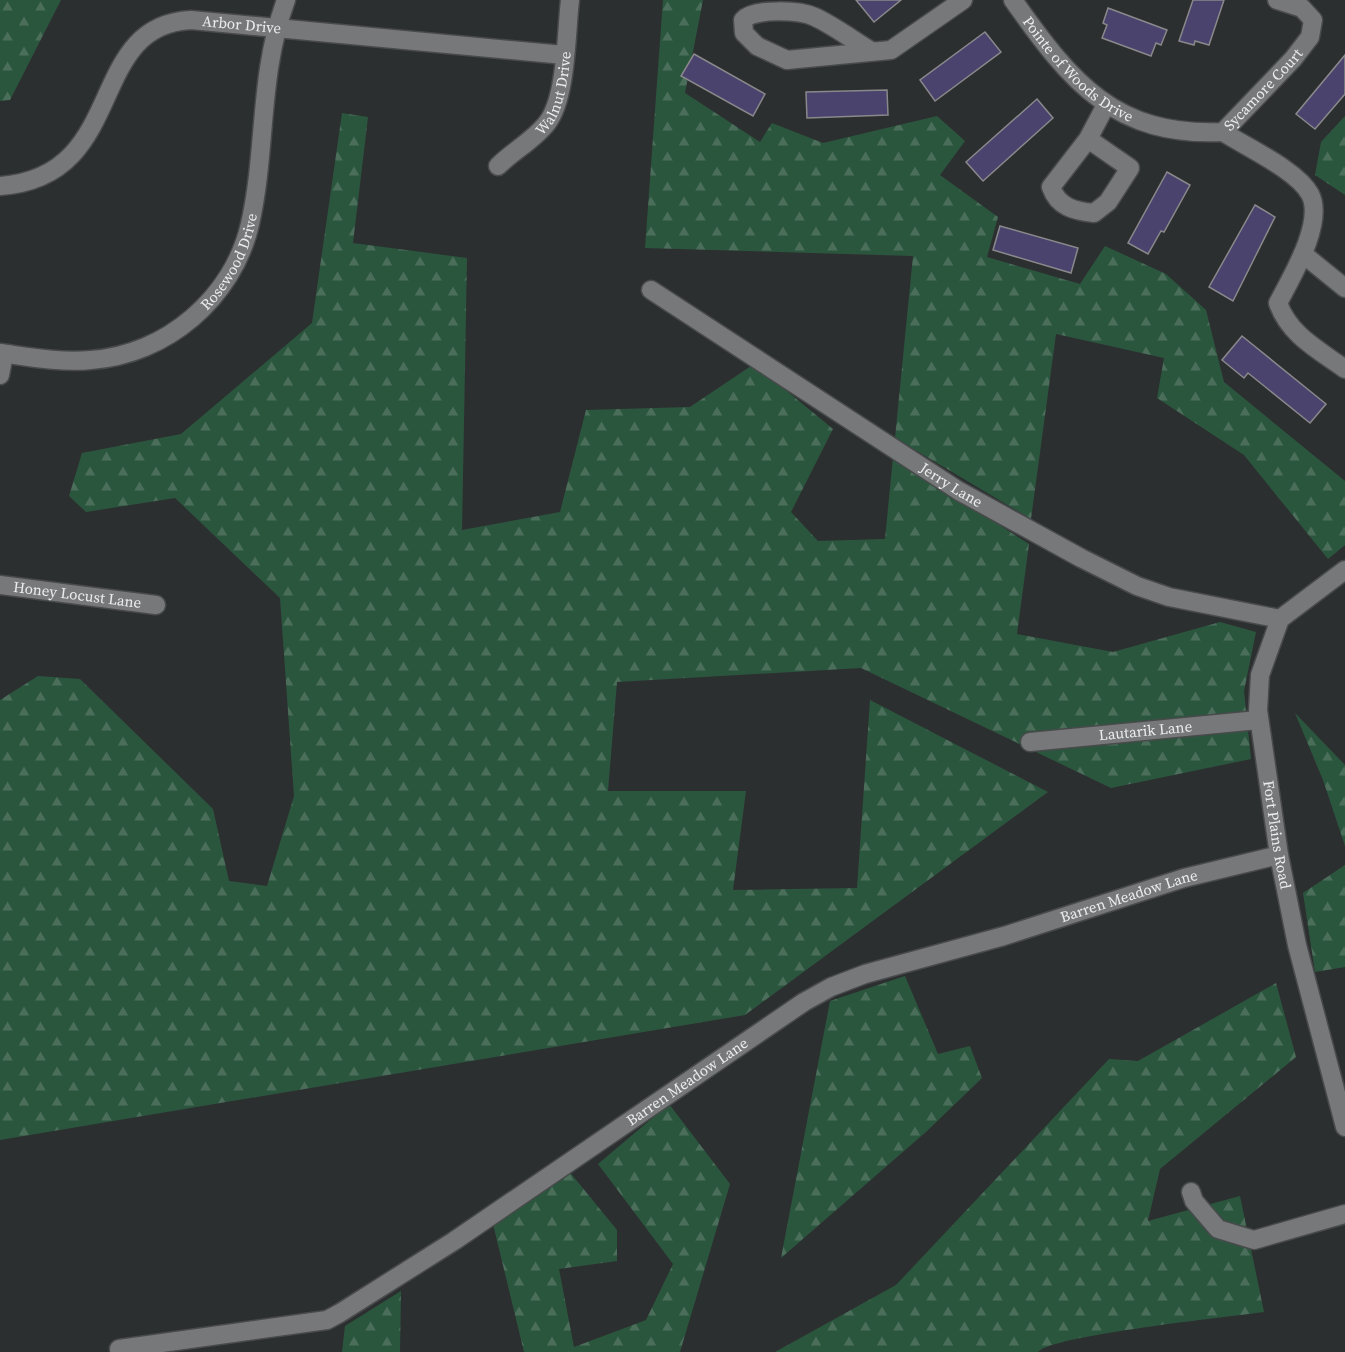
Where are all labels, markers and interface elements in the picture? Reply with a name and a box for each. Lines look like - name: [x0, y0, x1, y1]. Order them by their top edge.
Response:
- street label: Arbor Drive: [201, 10, 282, 38]
- street label: Pointe of Woods Drive: [1018, 12, 1137, 127]
- street label: Sycamore Court: [1219, 44, 1308, 135]
- street label: Walnut Drive: [530, 50, 576, 140]
- street label: Rosewood Drive: [195, 211, 262, 315]
- street label: Jerry Lane: [915, 457, 987, 512]
- street label: Honey Locust Lane: [12, 576, 143, 613]
- street label: Lautarik Lane: [1098, 715, 1193, 745]
- street label: Fort Plains Road: [1258, 779, 1297, 891]
- street label: Barren Meadow Lane: [1057, 864, 1200, 927]
- street label: Barren Meadow Lane: [622, 1032, 752, 1130]

